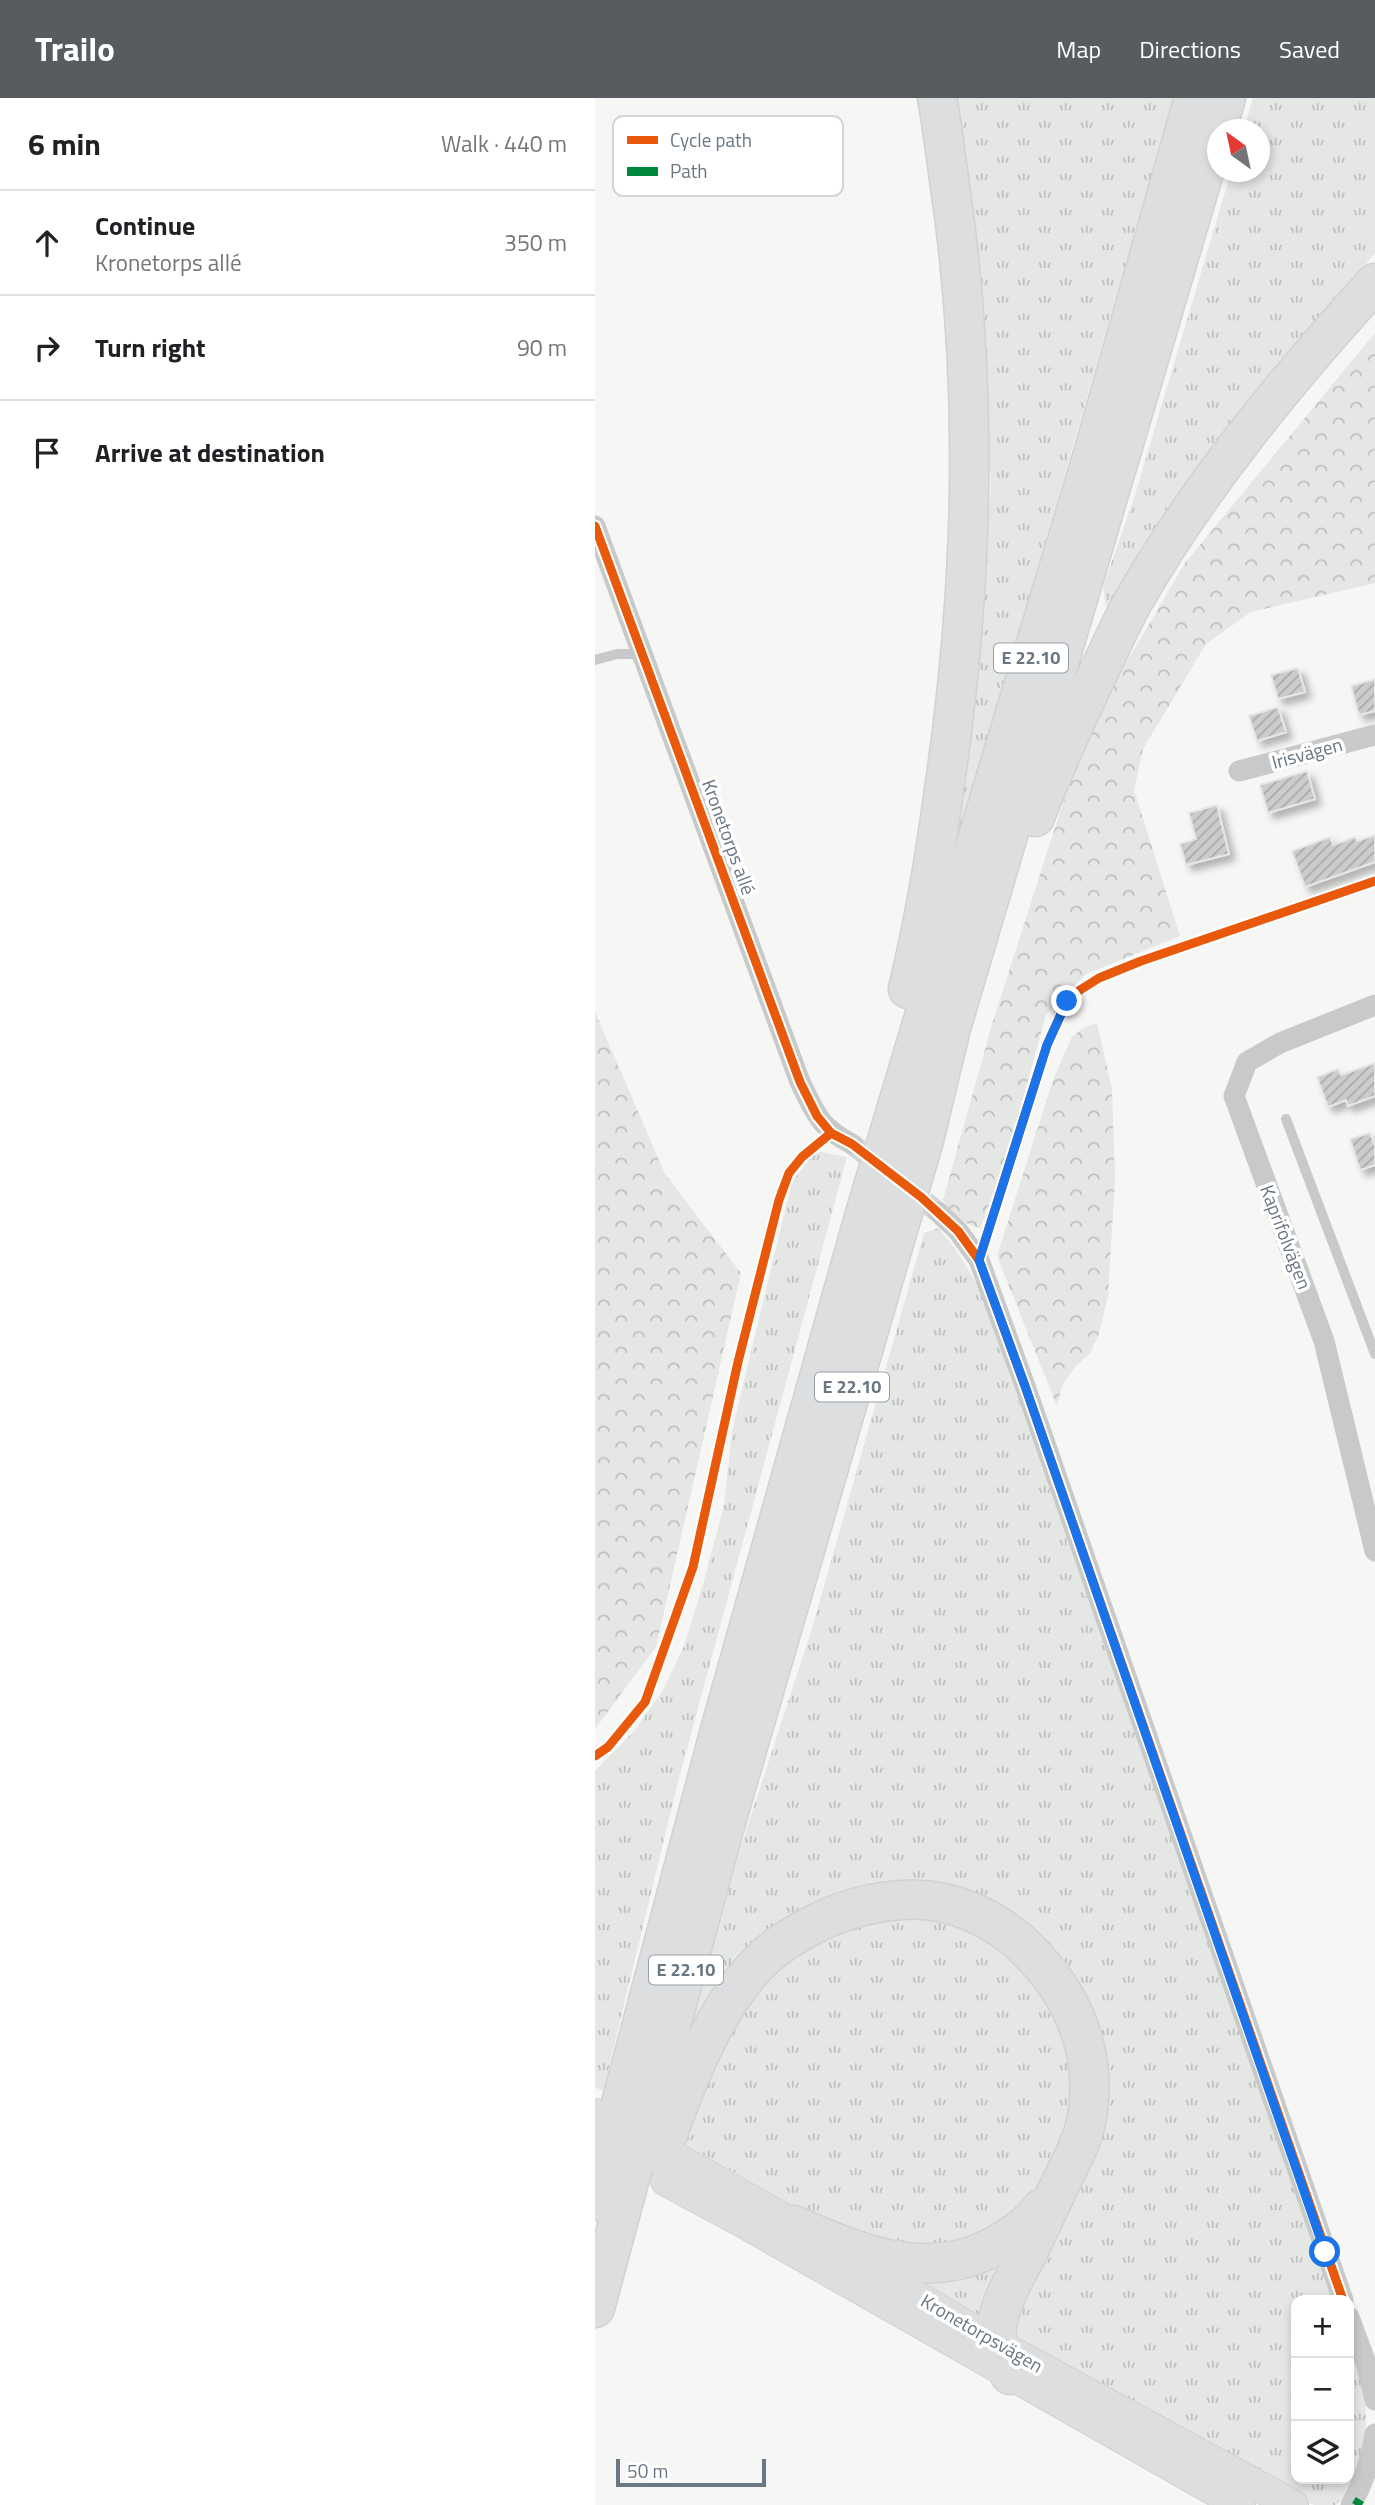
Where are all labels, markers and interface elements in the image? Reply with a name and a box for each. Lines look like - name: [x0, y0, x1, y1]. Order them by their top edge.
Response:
- text: Trailo: [35, 24, 115, 74]
- text: Map: [1056, 31, 1101, 67]
- text: Directions: [1139, 31, 1241, 67]
- text: Saved: [1279, 31, 1340, 67]
- legend: [613, 116, 843, 196]
- north arrow: [1207, 119, 1270, 182]
- text: 6 min: [28, 121, 101, 167]
- text: Cycle path: [670, 125, 752, 154]
- text: Walk · 440 m: [441, 126, 567, 161]
- text: Path: [670, 156, 708, 185]
- text: Continue: [95, 206, 195, 245]
- icon: ahead: [28, 224, 66, 262]
- text: 350 m: [504, 225, 567, 260]
- text: Kronetorps allé: [95, 245, 242, 280]
- text: Turn right: [95, 328, 206, 367]
- icon: right: [28, 329, 66, 367]
- text: 90 m: [517, 330, 567, 365]
- text: Arrive at destination: [95, 433, 325, 472]
- icon: arrive: [28, 434, 66, 472]
- road number: E 22.10: [994, 644, 1068, 672]
- street label: Irisvägen: [1268, 729, 1345, 776]
- street label: Kronetorps allé: [695, 775, 764, 899]
- route end: [1051, 985, 1082, 1016]
- street label: Kaprifolvägen: [1253, 1180, 1320, 1293]
- road number: E 22.10: [815, 1372, 889, 1402]
- road number: E 22.10: [649, 1956, 723, 1984]
- route start: [1309, 2236, 1340, 2267]
- street label: Kronetorpsvägen: [916, 2286, 1049, 2379]
- map controls: [1291, 2295, 1354, 2484]
- button: +: [1291, 2295, 1354, 2358]
- button: −: [1291, 2358, 1354, 2421]
- button: layers: [1291, 2421, 1354, 2484]
- scale bar: [616, 2456, 767, 2488]
- text: 50 m: [627, 2456, 668, 2485]

